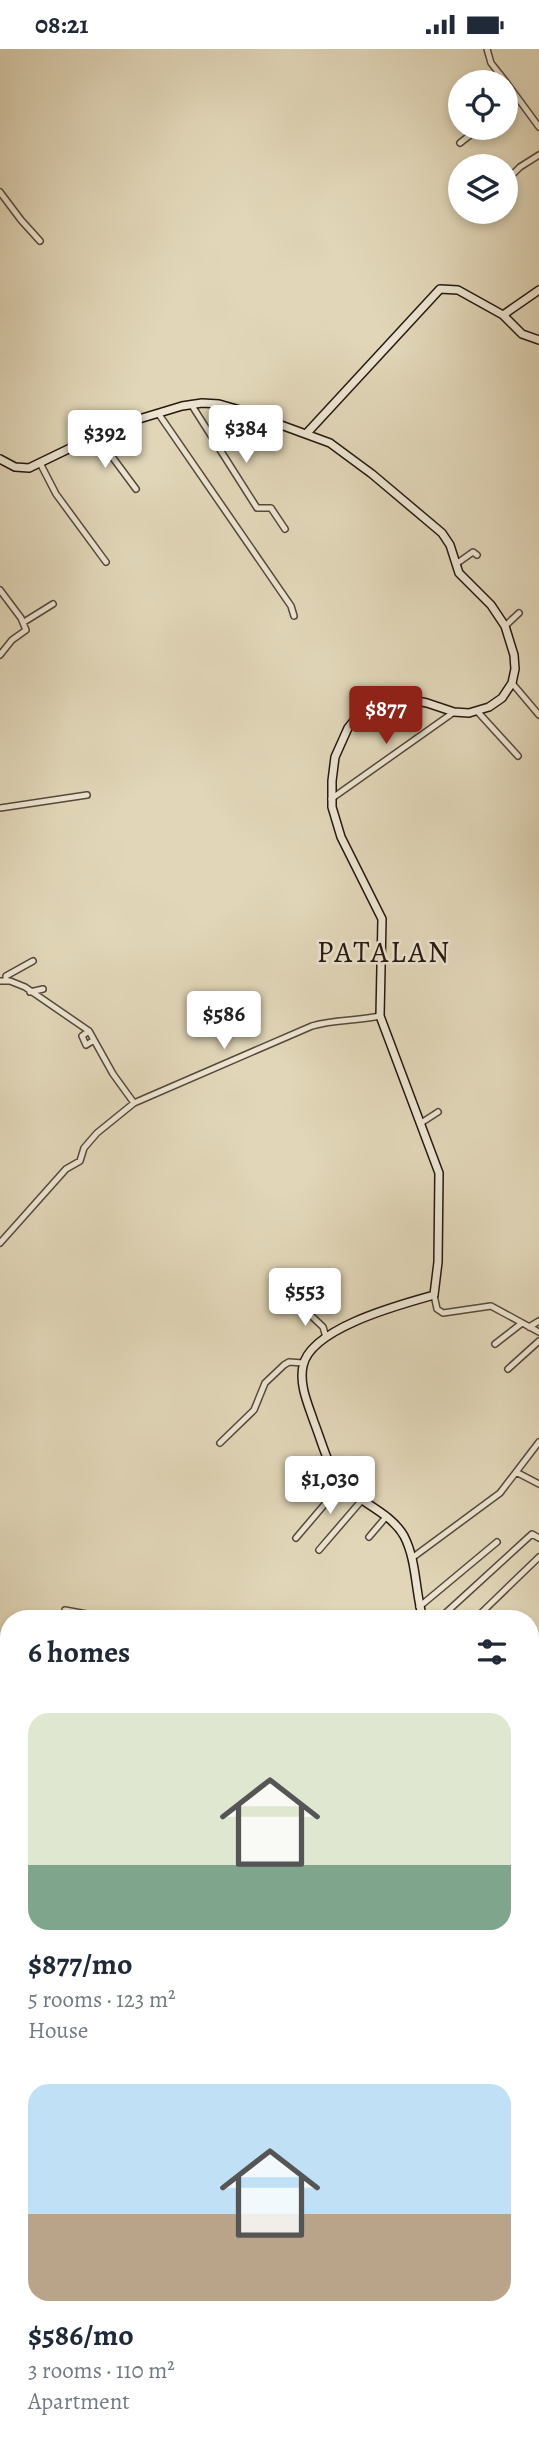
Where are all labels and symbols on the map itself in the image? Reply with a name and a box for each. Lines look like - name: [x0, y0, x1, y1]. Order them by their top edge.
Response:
- pin: $384: [205, 405, 287, 465]
- pin: $392: [64, 411, 146, 470]
- pin: $877: [345, 687, 427, 746]
- district label: PATALAN: [317, 932, 451, 972]
- pin: $586: [183, 991, 265, 1051]
- pin: $553: [264, 1269, 346, 1328]
- pin: $1,030: [273, 1457, 387, 1516]

